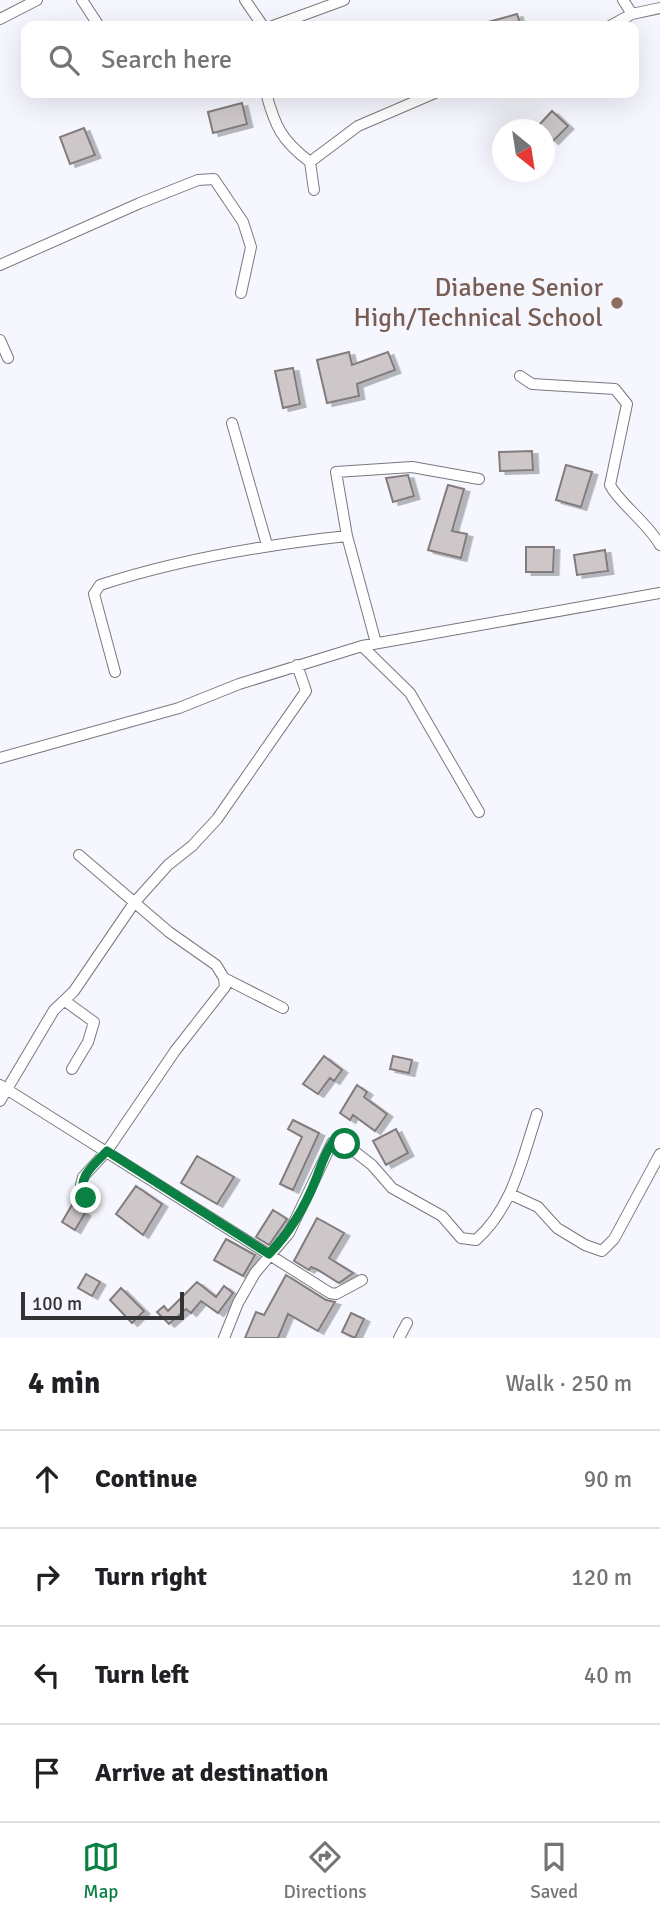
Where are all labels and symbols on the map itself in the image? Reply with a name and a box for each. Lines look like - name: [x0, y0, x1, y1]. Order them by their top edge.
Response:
- north arrow: [492, 119, 555, 182]
- place label: Diabene Senior High/Technical School: [354, 272, 603, 334]
- marker: Diabene Senior High/Technical School: [609, 295, 625, 311]
- route start: [329, 1128, 360, 1159]
- route end: [70, 1182, 101, 1213]
- scale bar: [21, 1289, 184, 1321]

